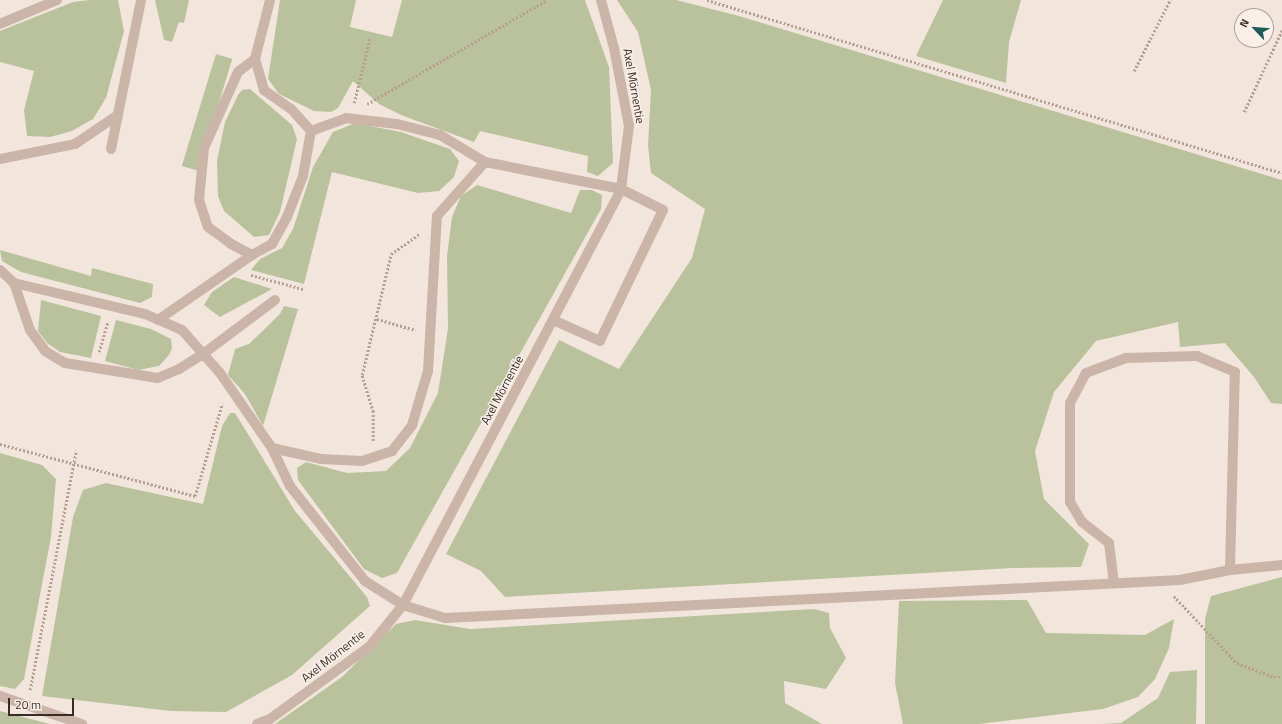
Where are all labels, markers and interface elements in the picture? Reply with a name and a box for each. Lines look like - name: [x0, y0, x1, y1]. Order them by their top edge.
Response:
- north arrow: [1234, 8, 1274, 48]
- text: N: [1235, 16, 1253, 30]
- street label: Axel Mörnentie: [620, 47, 648, 125]
- street label: Axel Mörnentie: [478, 353, 526, 427]
- street label: Axel Mörnentie: [299, 627, 367, 685]
- scale bar: [10, 690, 76, 716]
- text: 20 m: [15, 695, 41, 714]

